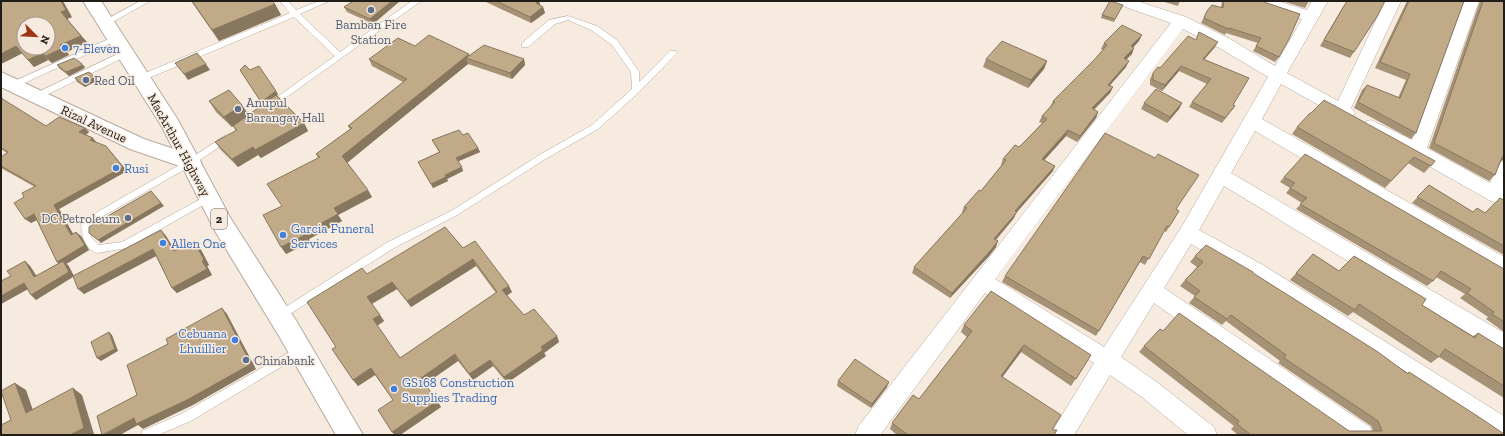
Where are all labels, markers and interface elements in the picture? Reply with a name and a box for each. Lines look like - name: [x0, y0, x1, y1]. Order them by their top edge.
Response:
- marker: Bamban Fire Station: [366, 5, 376, 15]
- north arrow: [16, 16, 56, 56]
- place label: Bamban Fire Station: [335, 17, 407, 47]
- text: N: [37, 33, 52, 47]
- place label: 7-Eleven: [73, 41, 121, 56]
- marker: 7-Eleven: [60, 43, 70, 53]
- place label: Red Oil: [94, 73, 135, 88]
- marker: Red Oil: [81, 75, 91, 85]
- street label: MacArthur Highway: [145, 91, 214, 199]
- place label: Anupul Barangay Hall: [246, 95, 325, 125]
- street label: Rizal Avenue: [59, 102, 129, 146]
- marker: Anupul Barangay Hall: [233, 104, 243, 114]
- place label: Rusi: [124, 161, 149, 176]
- marker: Rusi: [111, 163, 121, 173]
- road number: 2: [211, 209, 227, 229]
- place label: DC Petroleum: [41, 211, 121, 226]
- marker: DC Petroleum: [123, 213, 133, 223]
- place label: Garcia Funeral Services: [291, 221, 374, 251]
- marker: Garcia Funeral Services: [278, 230, 288, 240]
- place label: Allen One: [171, 236, 226, 251]
- marker: Allen One: [158, 238, 168, 248]
- place label: Cebuana Lhuillier: [178, 326, 228, 356]
- marker: Cebuana Lhuillier: [230, 335, 240, 345]
- place label: Chinabank: [254, 353, 315, 368]
- marker: Chinabank: [241, 355, 251, 365]
- place label: GS168 Construction Supplies Trading: [402, 375, 515, 405]
- marker: GS168 Construction Supplies Trading: [389, 384, 399, 394]

